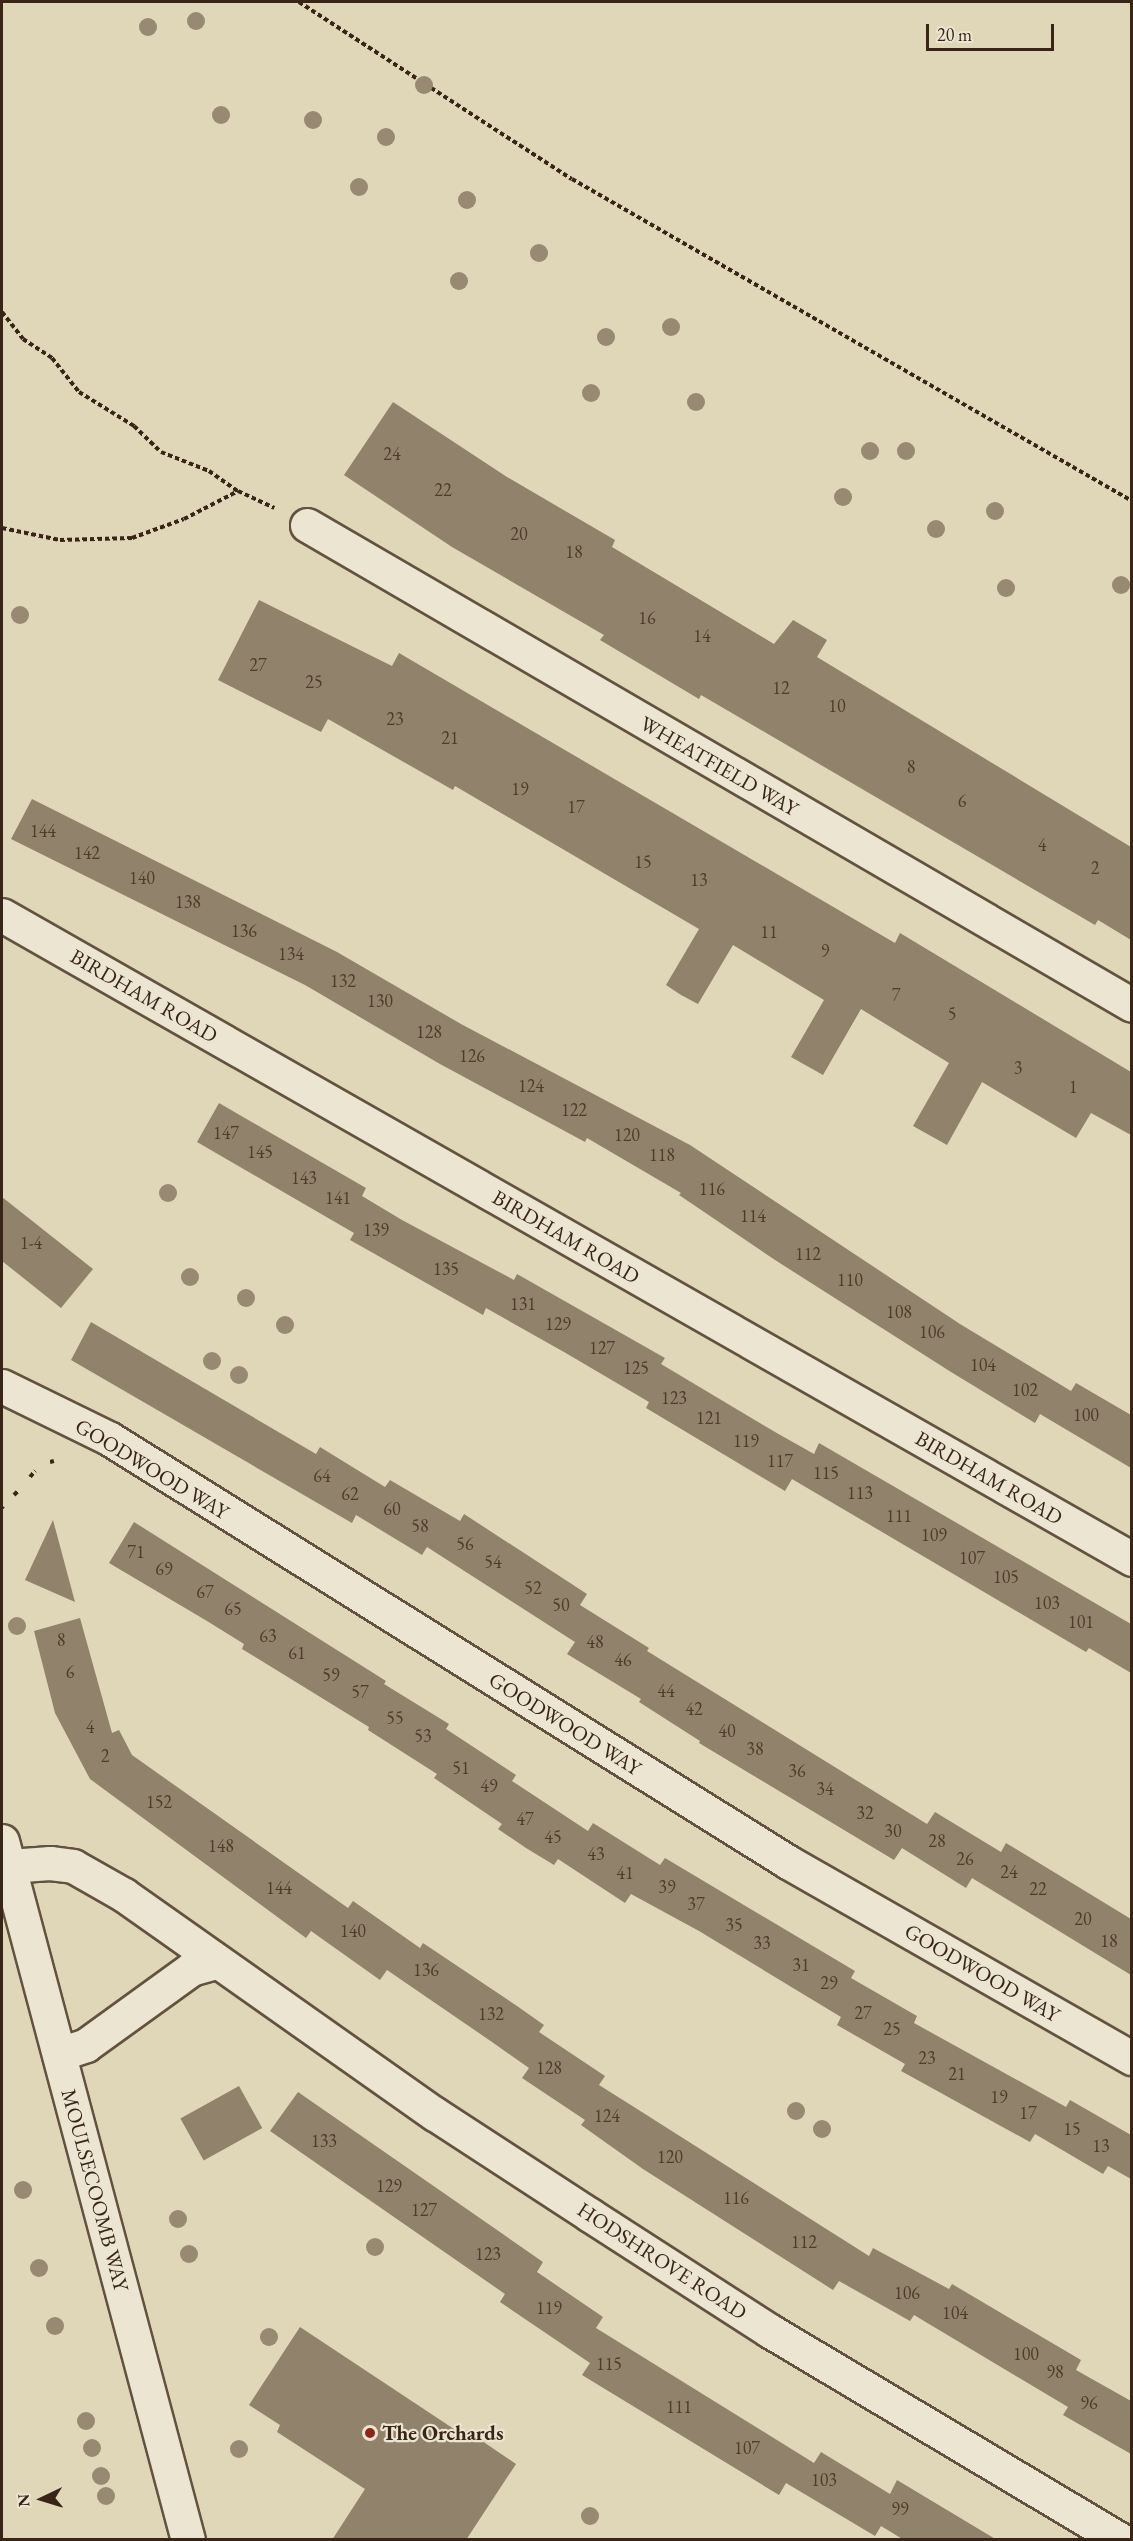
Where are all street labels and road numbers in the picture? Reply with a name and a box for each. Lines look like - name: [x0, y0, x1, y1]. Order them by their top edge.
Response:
- street label: WHEATFIELD WAY: [635, 711, 803, 821]
- street label: BIRDHAM ROAD: [66, 944, 222, 1048]
- street label: BIRDHAM ROAD: [488, 1185, 644, 1289]
- street label: GOODWOOD WAY: [71, 1413, 233, 1525]
- street label: BIRDHAM ROAD: [911, 1426, 1067, 1530]
- street label: GOODWOOD WAY: [484, 1667, 646, 1781]
- street label: GOODWOOD WAY: [900, 1918, 1064, 2028]
- street label: MOULSECOOMB WAY: [56, 2086, 134, 2294]
- street label: HODSHROVE ROAD: [573, 2197, 751, 2325]

